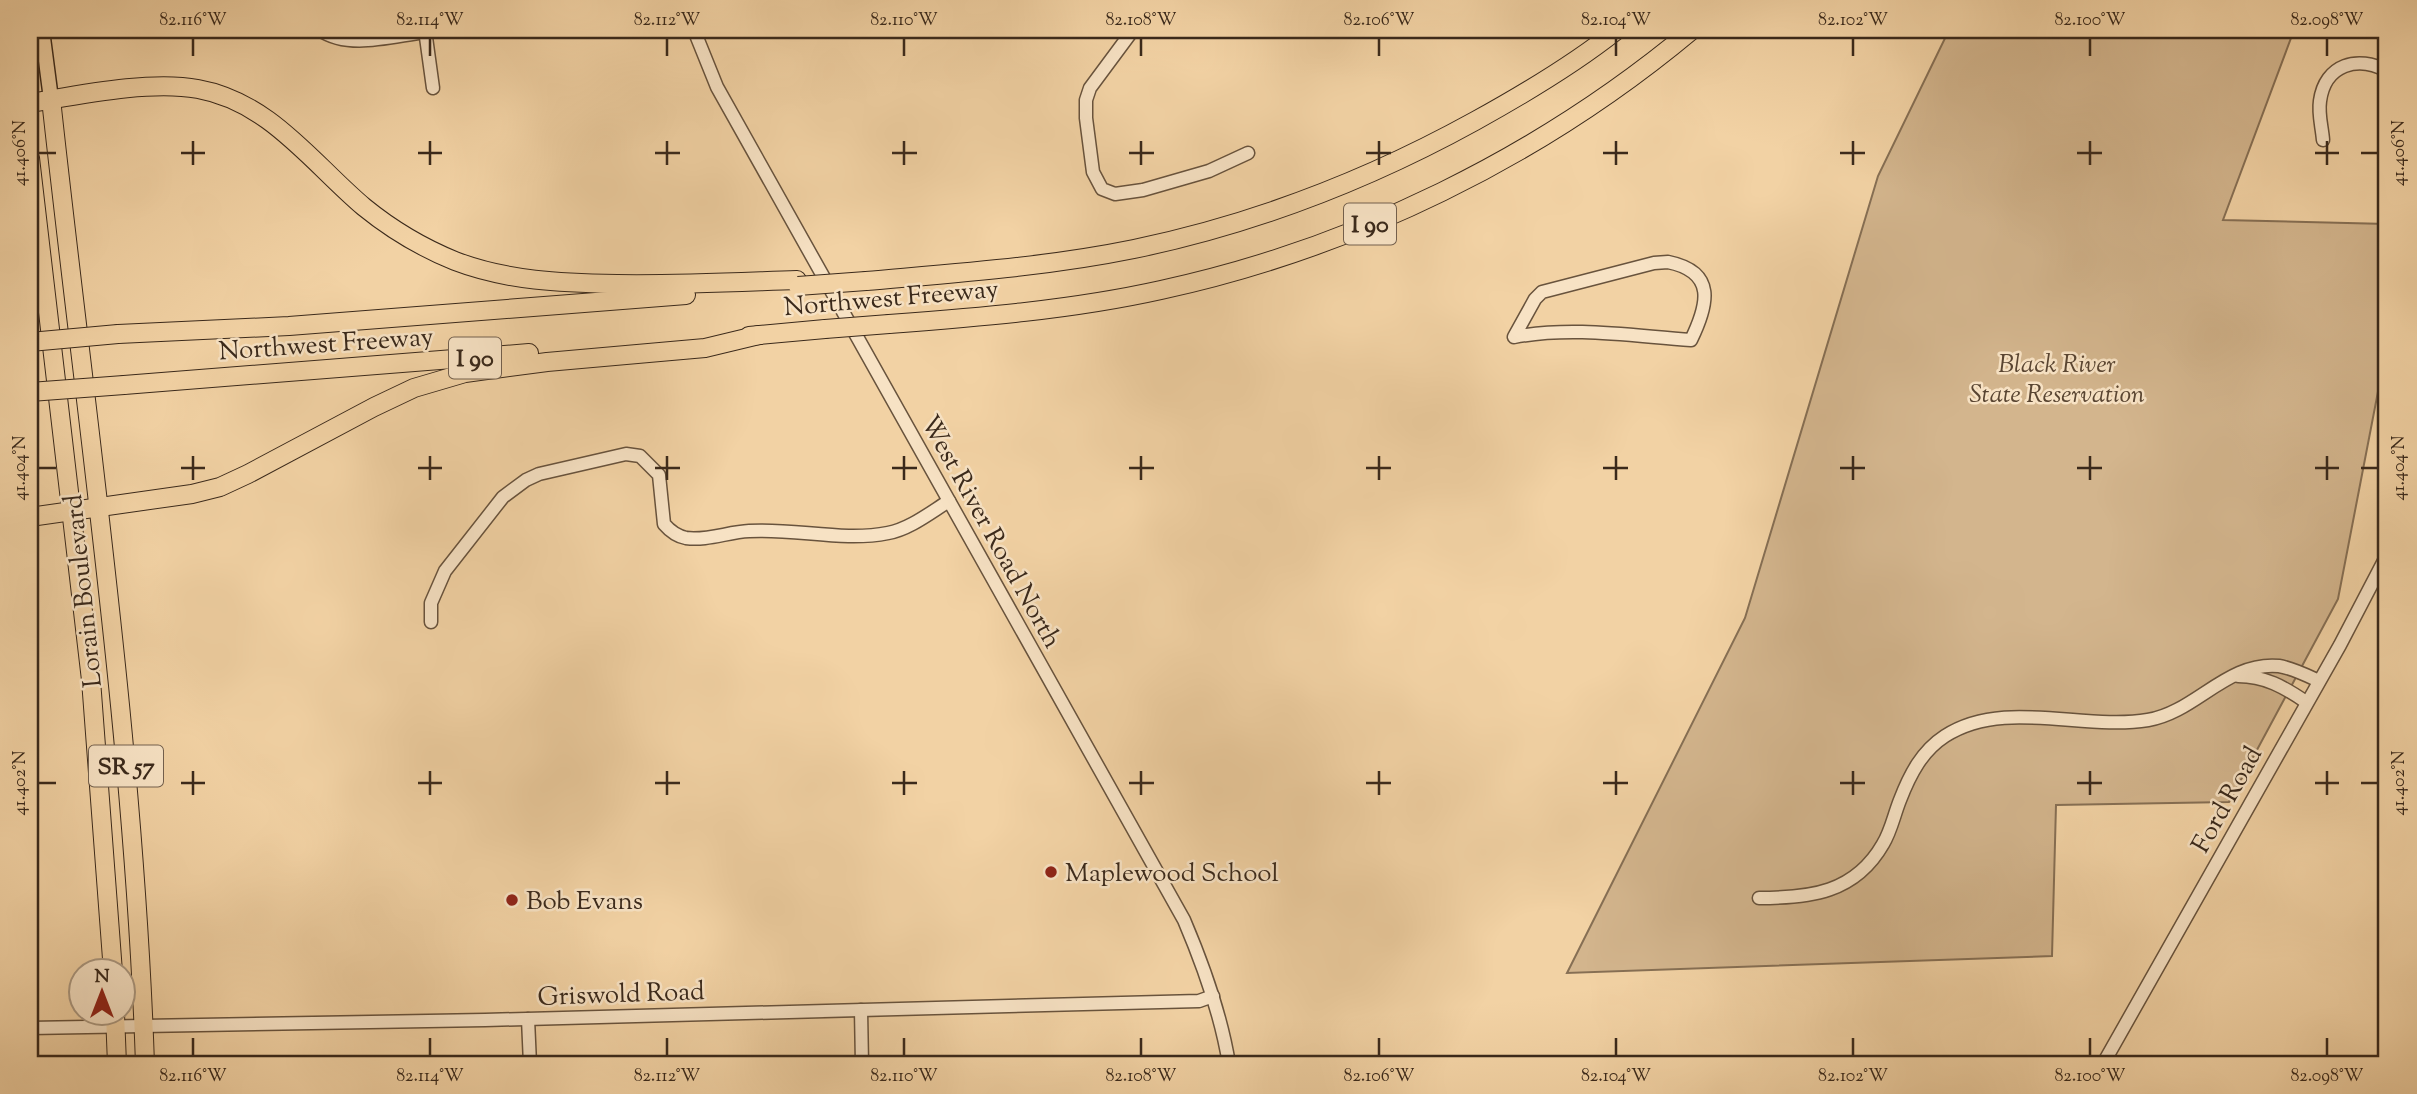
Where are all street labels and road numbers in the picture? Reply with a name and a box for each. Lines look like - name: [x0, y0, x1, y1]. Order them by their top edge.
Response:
- road number: I 90: [1344, 204, 1396, 244]
- street label: Northwest Freeway: [782, 272, 1000, 327]
- street label: Northwest Freeway: [217, 320, 435, 371]
- road number: I 90: [449, 338, 501, 379]
- street label: West River Road North: [910, 409, 1069, 656]
- street label: Lorain Boulevard: [56, 492, 113, 689]
- street label: Ford Road: [2184, 740, 2273, 860]
- road number: SR 57: [89, 746, 163, 786]
- street label: Griswold Road: [537, 974, 706, 1017]

